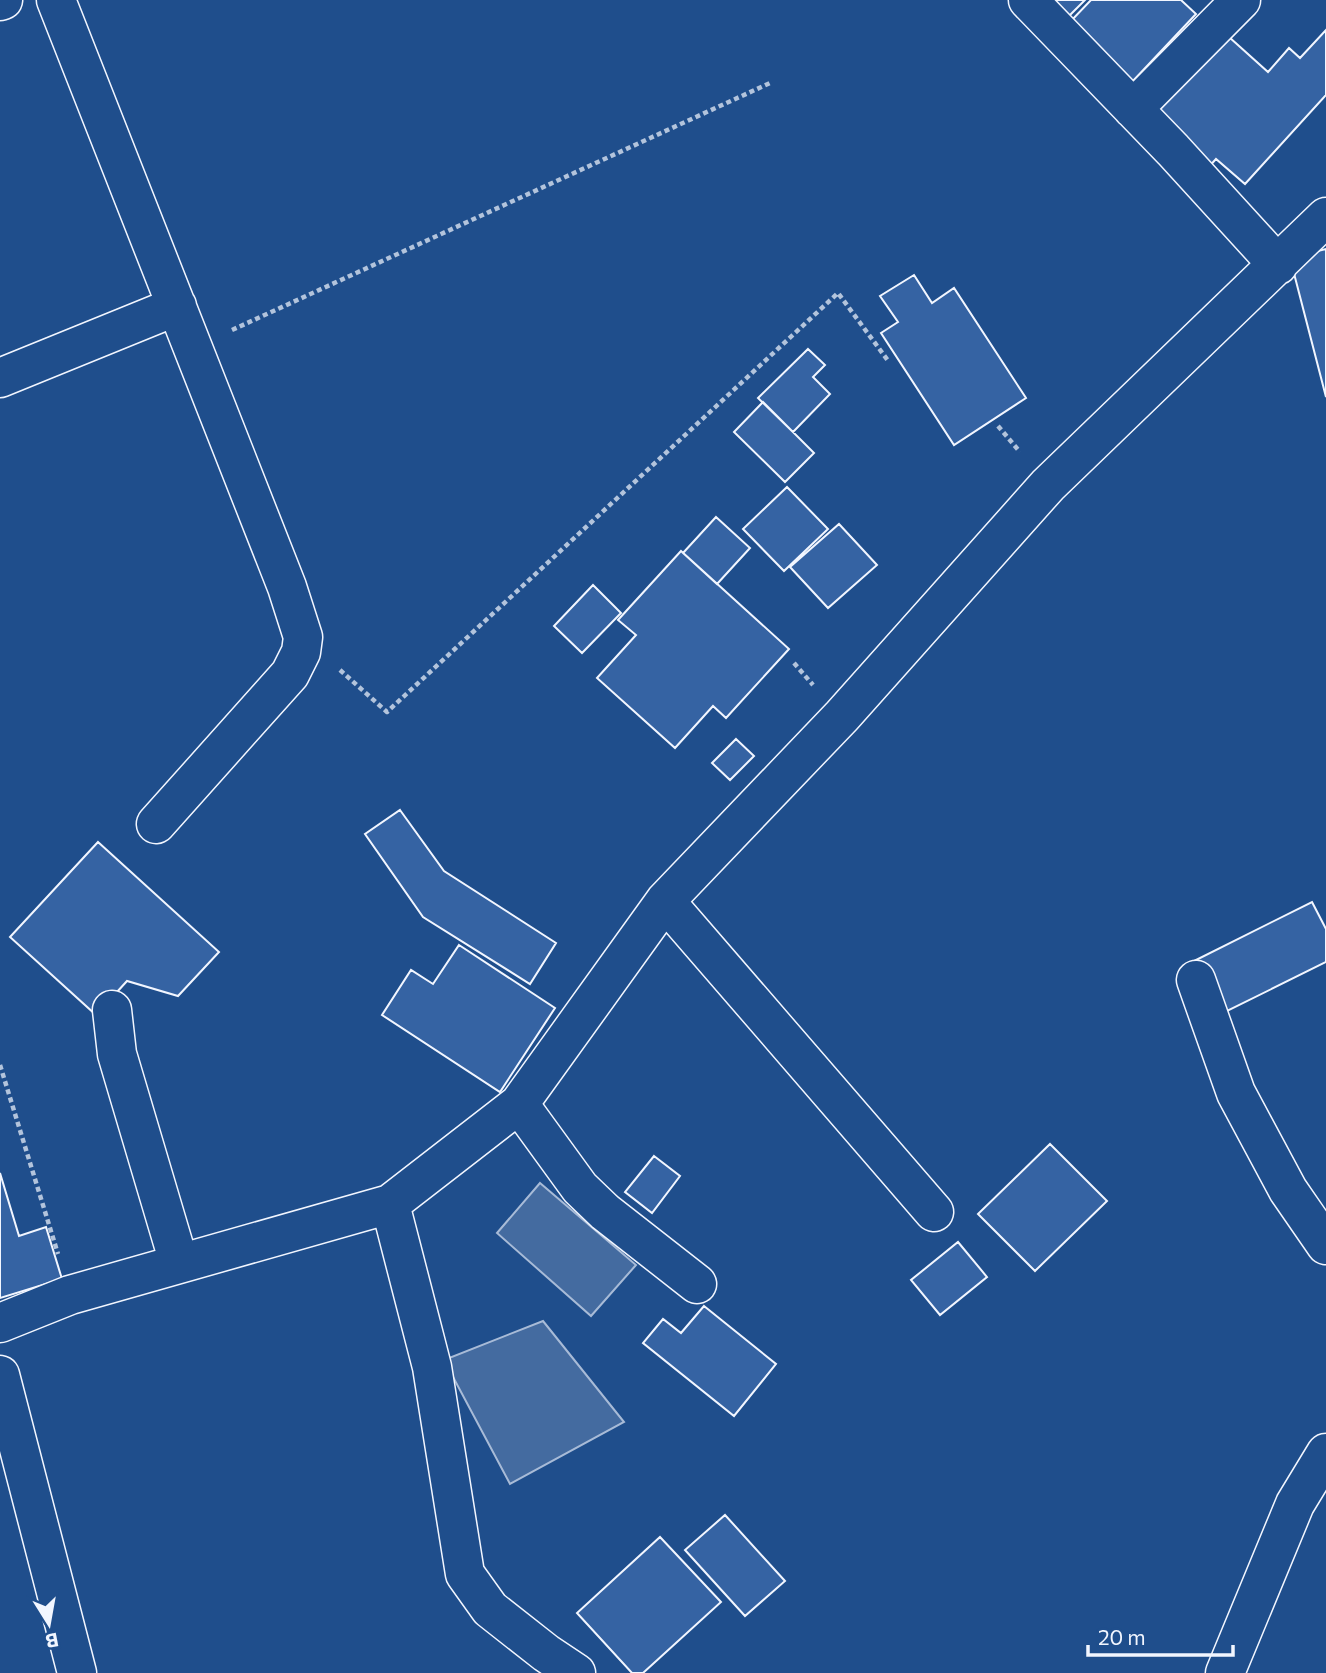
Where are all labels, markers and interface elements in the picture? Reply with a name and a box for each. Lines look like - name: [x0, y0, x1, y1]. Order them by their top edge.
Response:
- north arrow: [14, 1589, 84, 1659]
- scale bar: [1088, 1614, 1233, 1658]
- text: 20 m: [1098, 1624, 1146, 1649]
- text: B: [44, 1629, 61, 1654]

